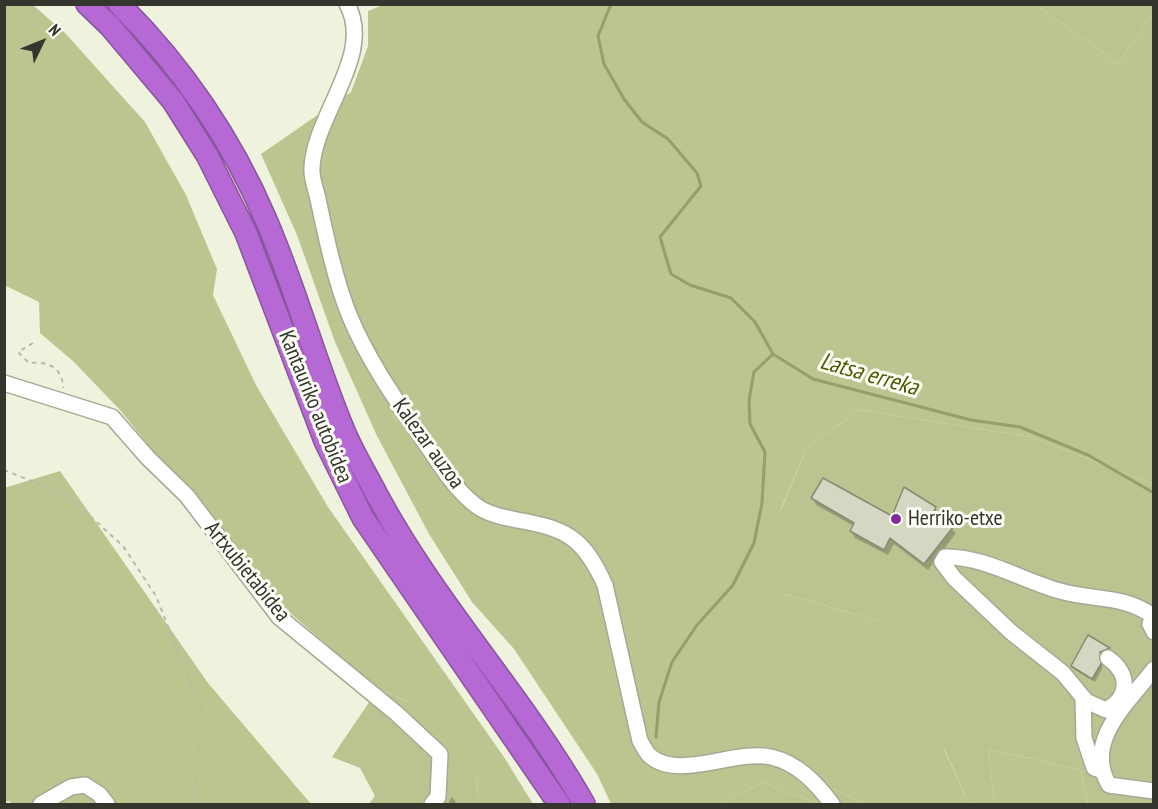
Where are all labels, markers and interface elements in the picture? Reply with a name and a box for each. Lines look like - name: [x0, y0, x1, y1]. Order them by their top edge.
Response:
- north arrow: [12, 12, 72, 72]
- text: N: [45, 20, 65, 40]
- street label: Kantauriko autobidea: [272, 327, 358, 487]
- water label: Latsa erreka: [817, 347, 921, 403]
- street label: Kalezar auzoa: [386, 394, 470, 494]
- place label: Herriko-etxe: [908, 506, 1003, 532]
- marker: Herriko-etxe: [889, 512, 903, 526]
- street label: Artxubietabidea: [199, 517, 295, 627]

